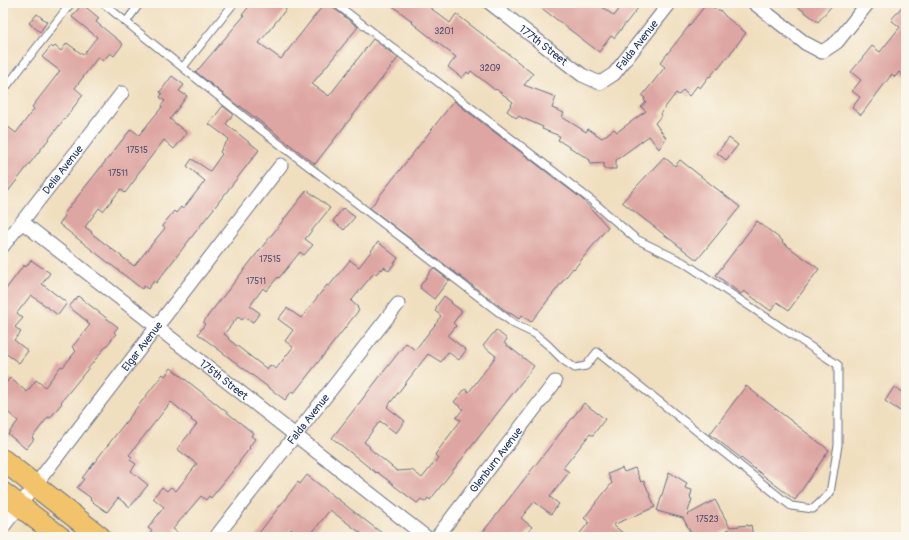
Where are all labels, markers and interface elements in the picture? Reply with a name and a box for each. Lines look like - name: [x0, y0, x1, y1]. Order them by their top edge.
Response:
- street label: Falda Avenue: [613, 17, 661, 73]
- street label: 177th Street: [516, 22, 570, 69]
- house number: 3201: [434, 26, 454, 37]
- house number: 3209: [480, 63, 501, 74]
- street label: Delia Avenue: [40, 142, 86, 197]
- house number: 17515: [126, 145, 148, 156]
- house number: 17511: [108, 168, 128, 179]
- house number: 17515: [259, 254, 281, 265]
- house number: 17511: [246, 276, 266, 287]
- street label: Elgar Avenue: [119, 319, 166, 374]
- street label: 175th Street: [197, 357, 251, 403]
- street label: Falda Avenue: [285, 391, 332, 447]
- street label: Glenburn Avenue: [467, 424, 525, 495]
- house number: 17523: [696, 514, 718, 525]

